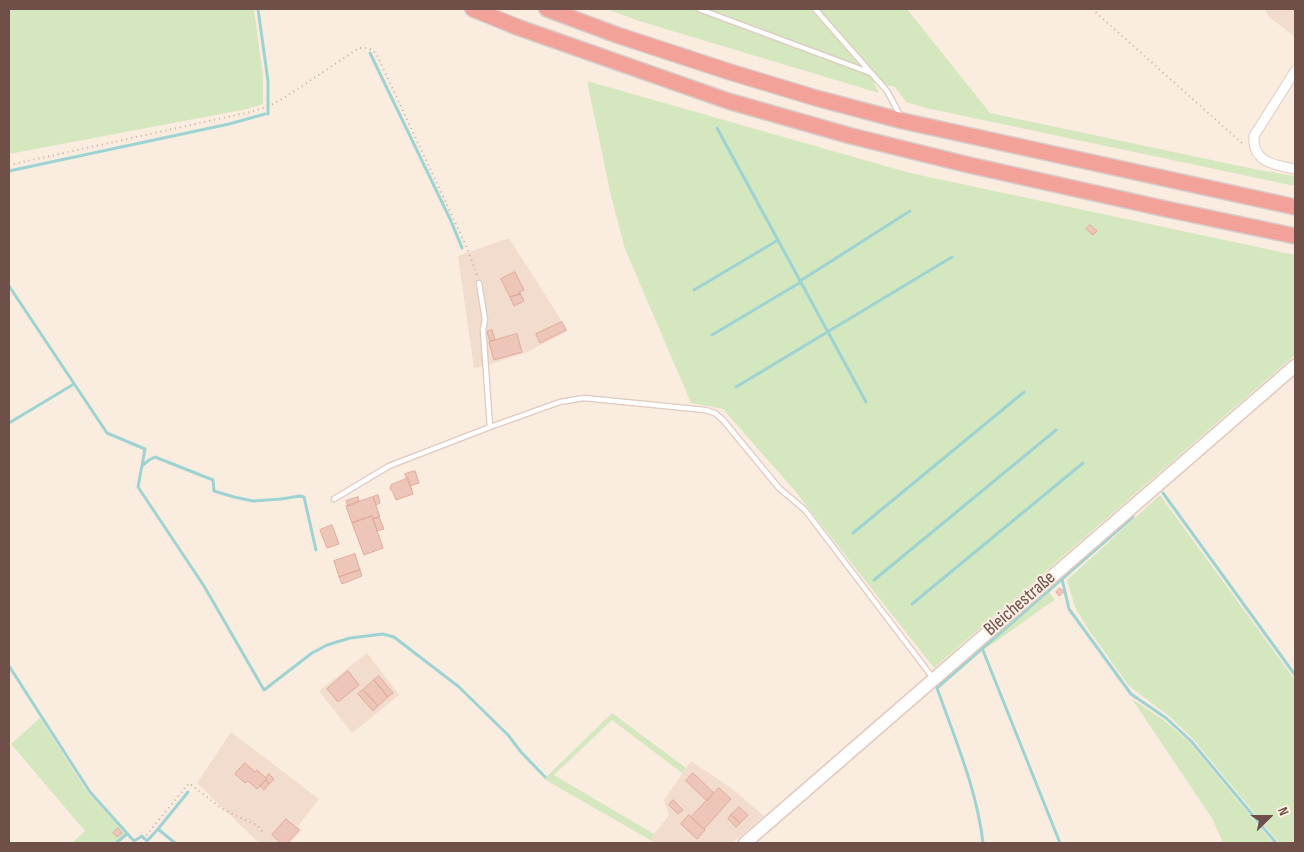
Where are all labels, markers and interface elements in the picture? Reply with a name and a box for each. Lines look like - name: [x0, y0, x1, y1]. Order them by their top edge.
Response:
- street label: Bleichestraße: [980, 567, 1060, 641]
- north arrow: [1244, 792, 1294, 842]
- text: N: [1274, 805, 1293, 818]

